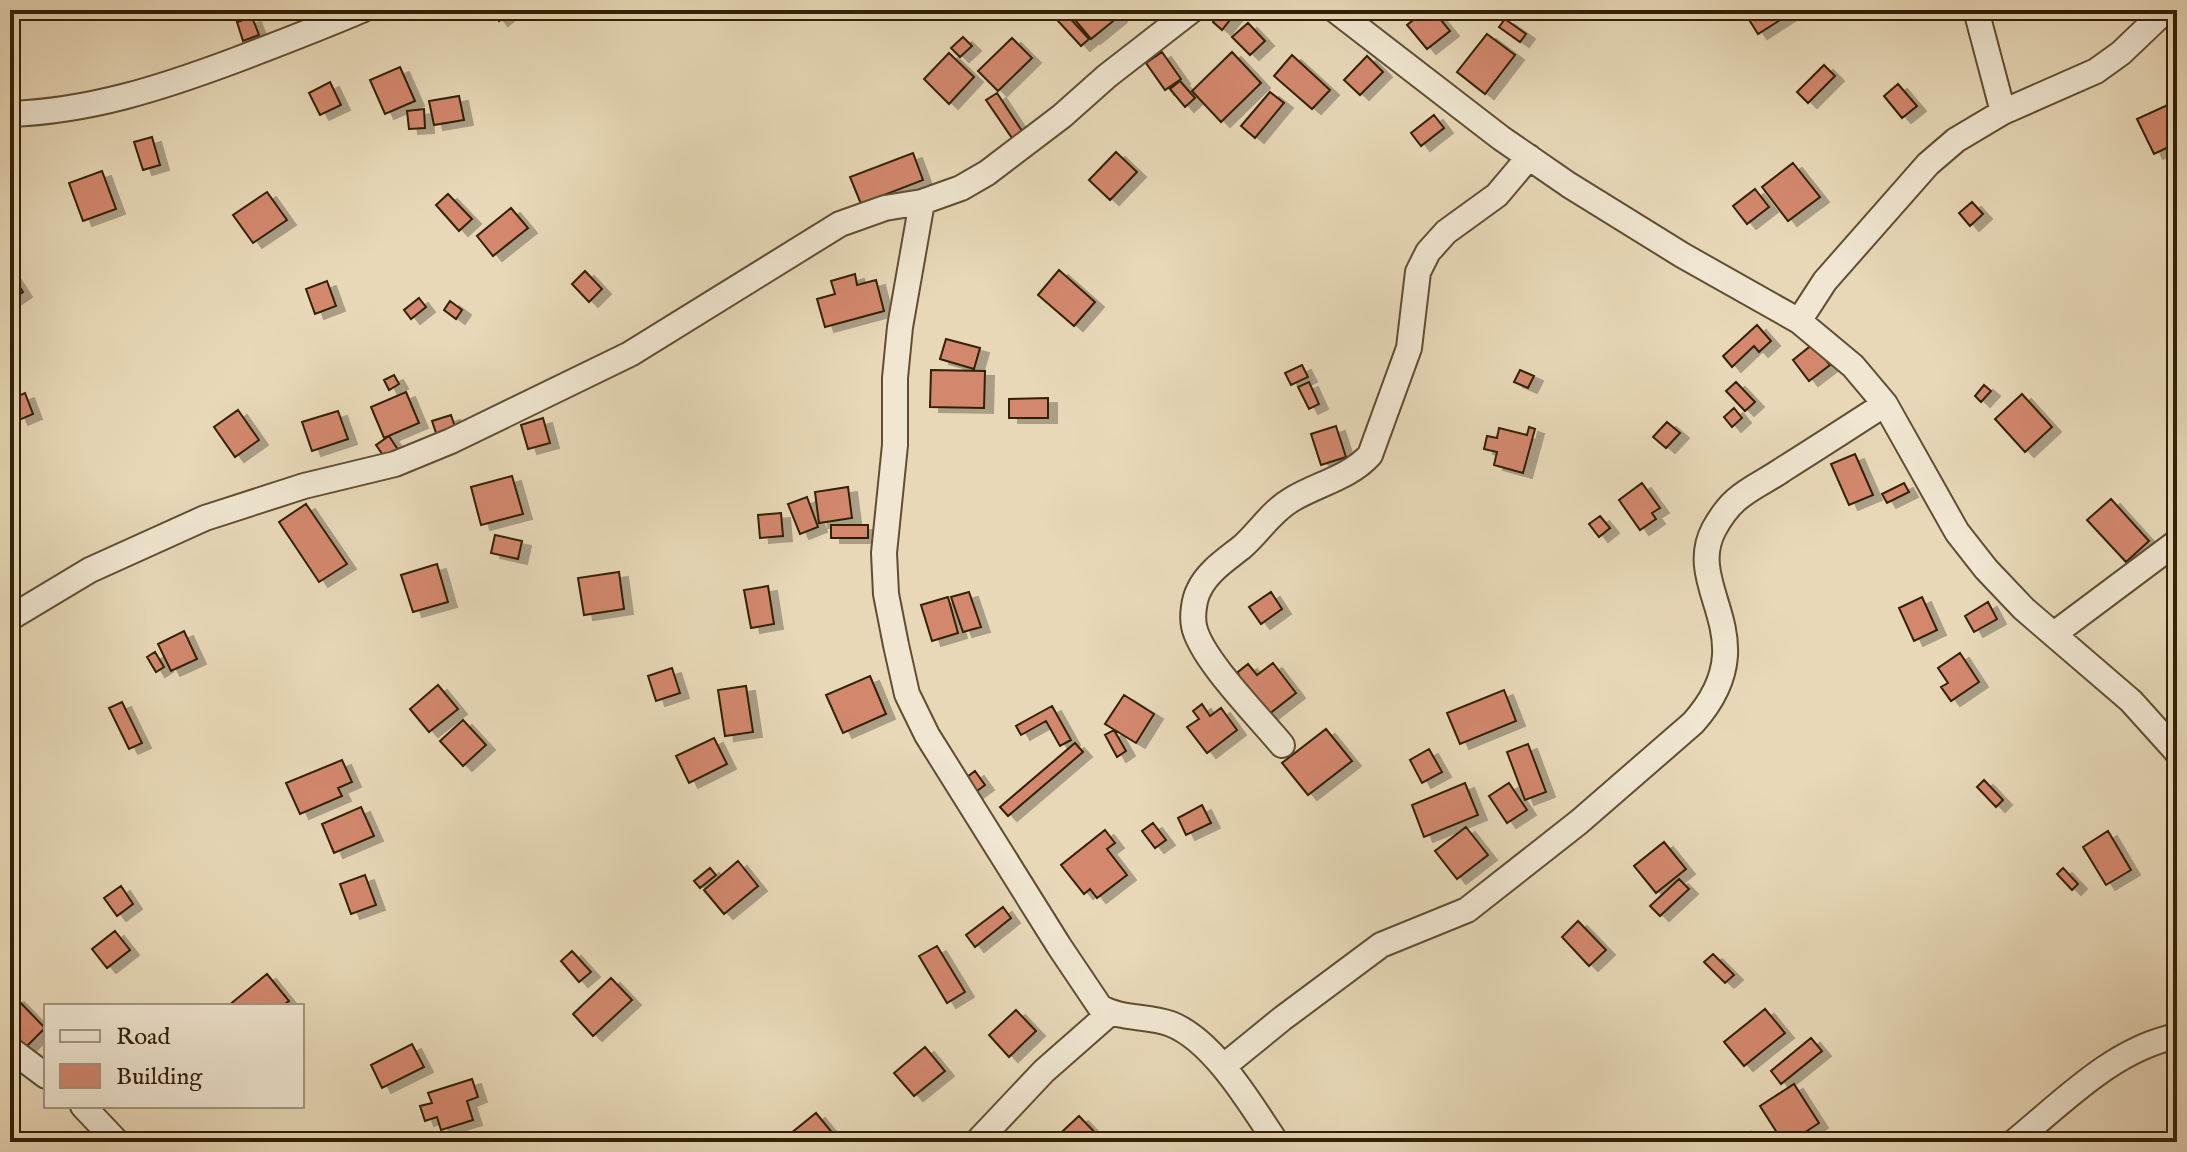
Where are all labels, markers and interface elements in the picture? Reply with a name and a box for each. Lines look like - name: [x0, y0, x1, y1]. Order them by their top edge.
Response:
- legend: [44, 1004, 304, 1108]
- text: Road: [116, 1022, 170, 1053]
- text: Building: [116, 1062, 203, 1093]

